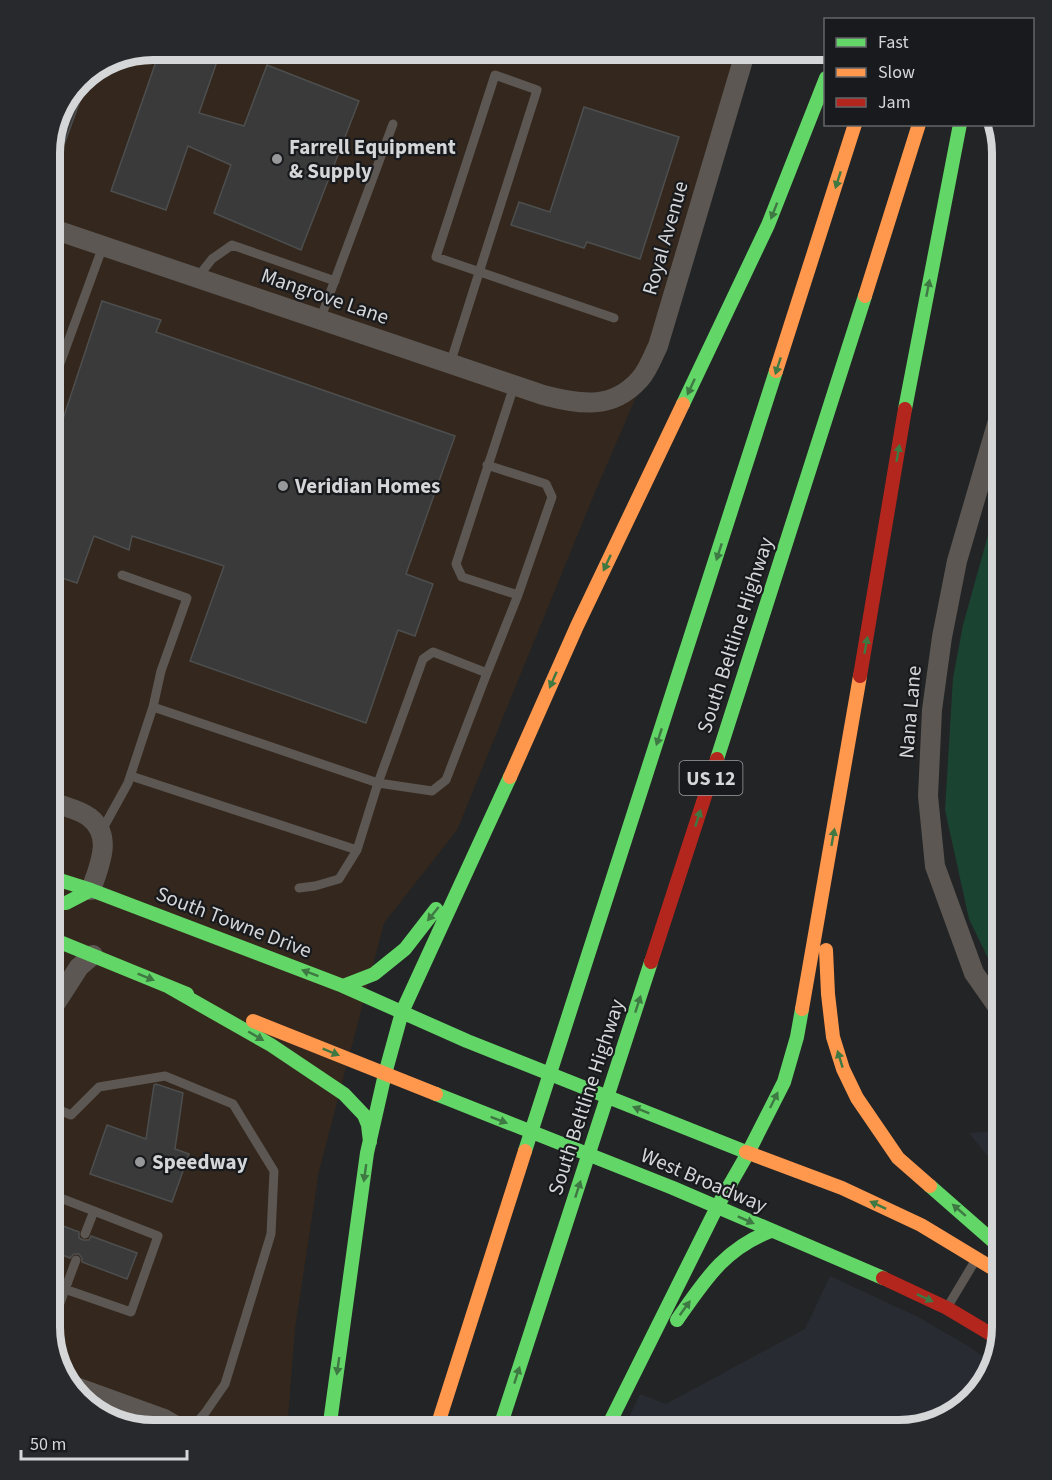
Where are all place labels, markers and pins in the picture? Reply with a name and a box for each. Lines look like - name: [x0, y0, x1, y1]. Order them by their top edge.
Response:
- place label: Farrell Equipment & Supply: [289, 132, 456, 186]
- marker: Farrell Equipment & Supply: [270, 152, 284, 166]
- place label: Veridian Homes: [294, 471, 440, 501]
- marker: Veridian Homes: [276, 479, 290, 493]
- place label: Speedway: [152, 1147, 248, 1177]
- marker: Speedway: [133, 1155, 147, 1169]

